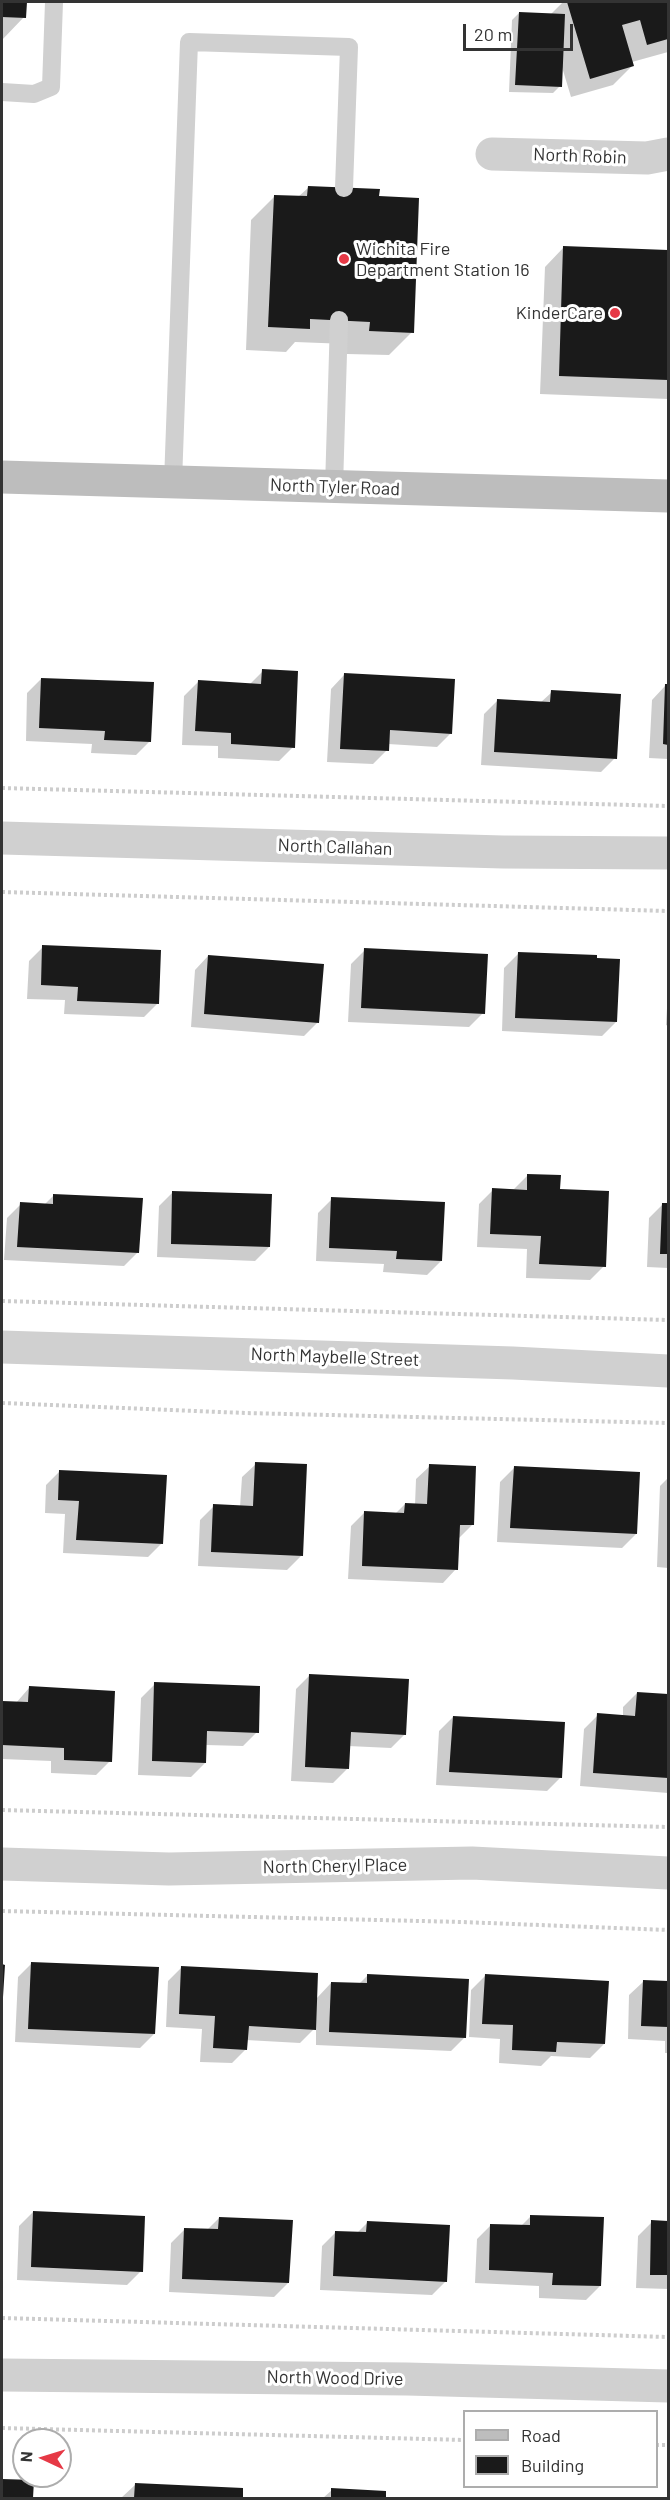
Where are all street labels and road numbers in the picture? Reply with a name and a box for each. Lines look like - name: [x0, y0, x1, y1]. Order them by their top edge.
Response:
- street label: North Robin: [533, 144, 627, 168]
- street label: North Tyler Road: [270, 474, 400, 500]
- street label: North Callahan: [277, 834, 393, 860]
- street label: North Maybelle Street: [250, 1343, 420, 1371]
- street label: North Cheryl Place: [262, 1854, 408, 1878]
- street label: North Wood Drive: [266, 2366, 404, 2390]

